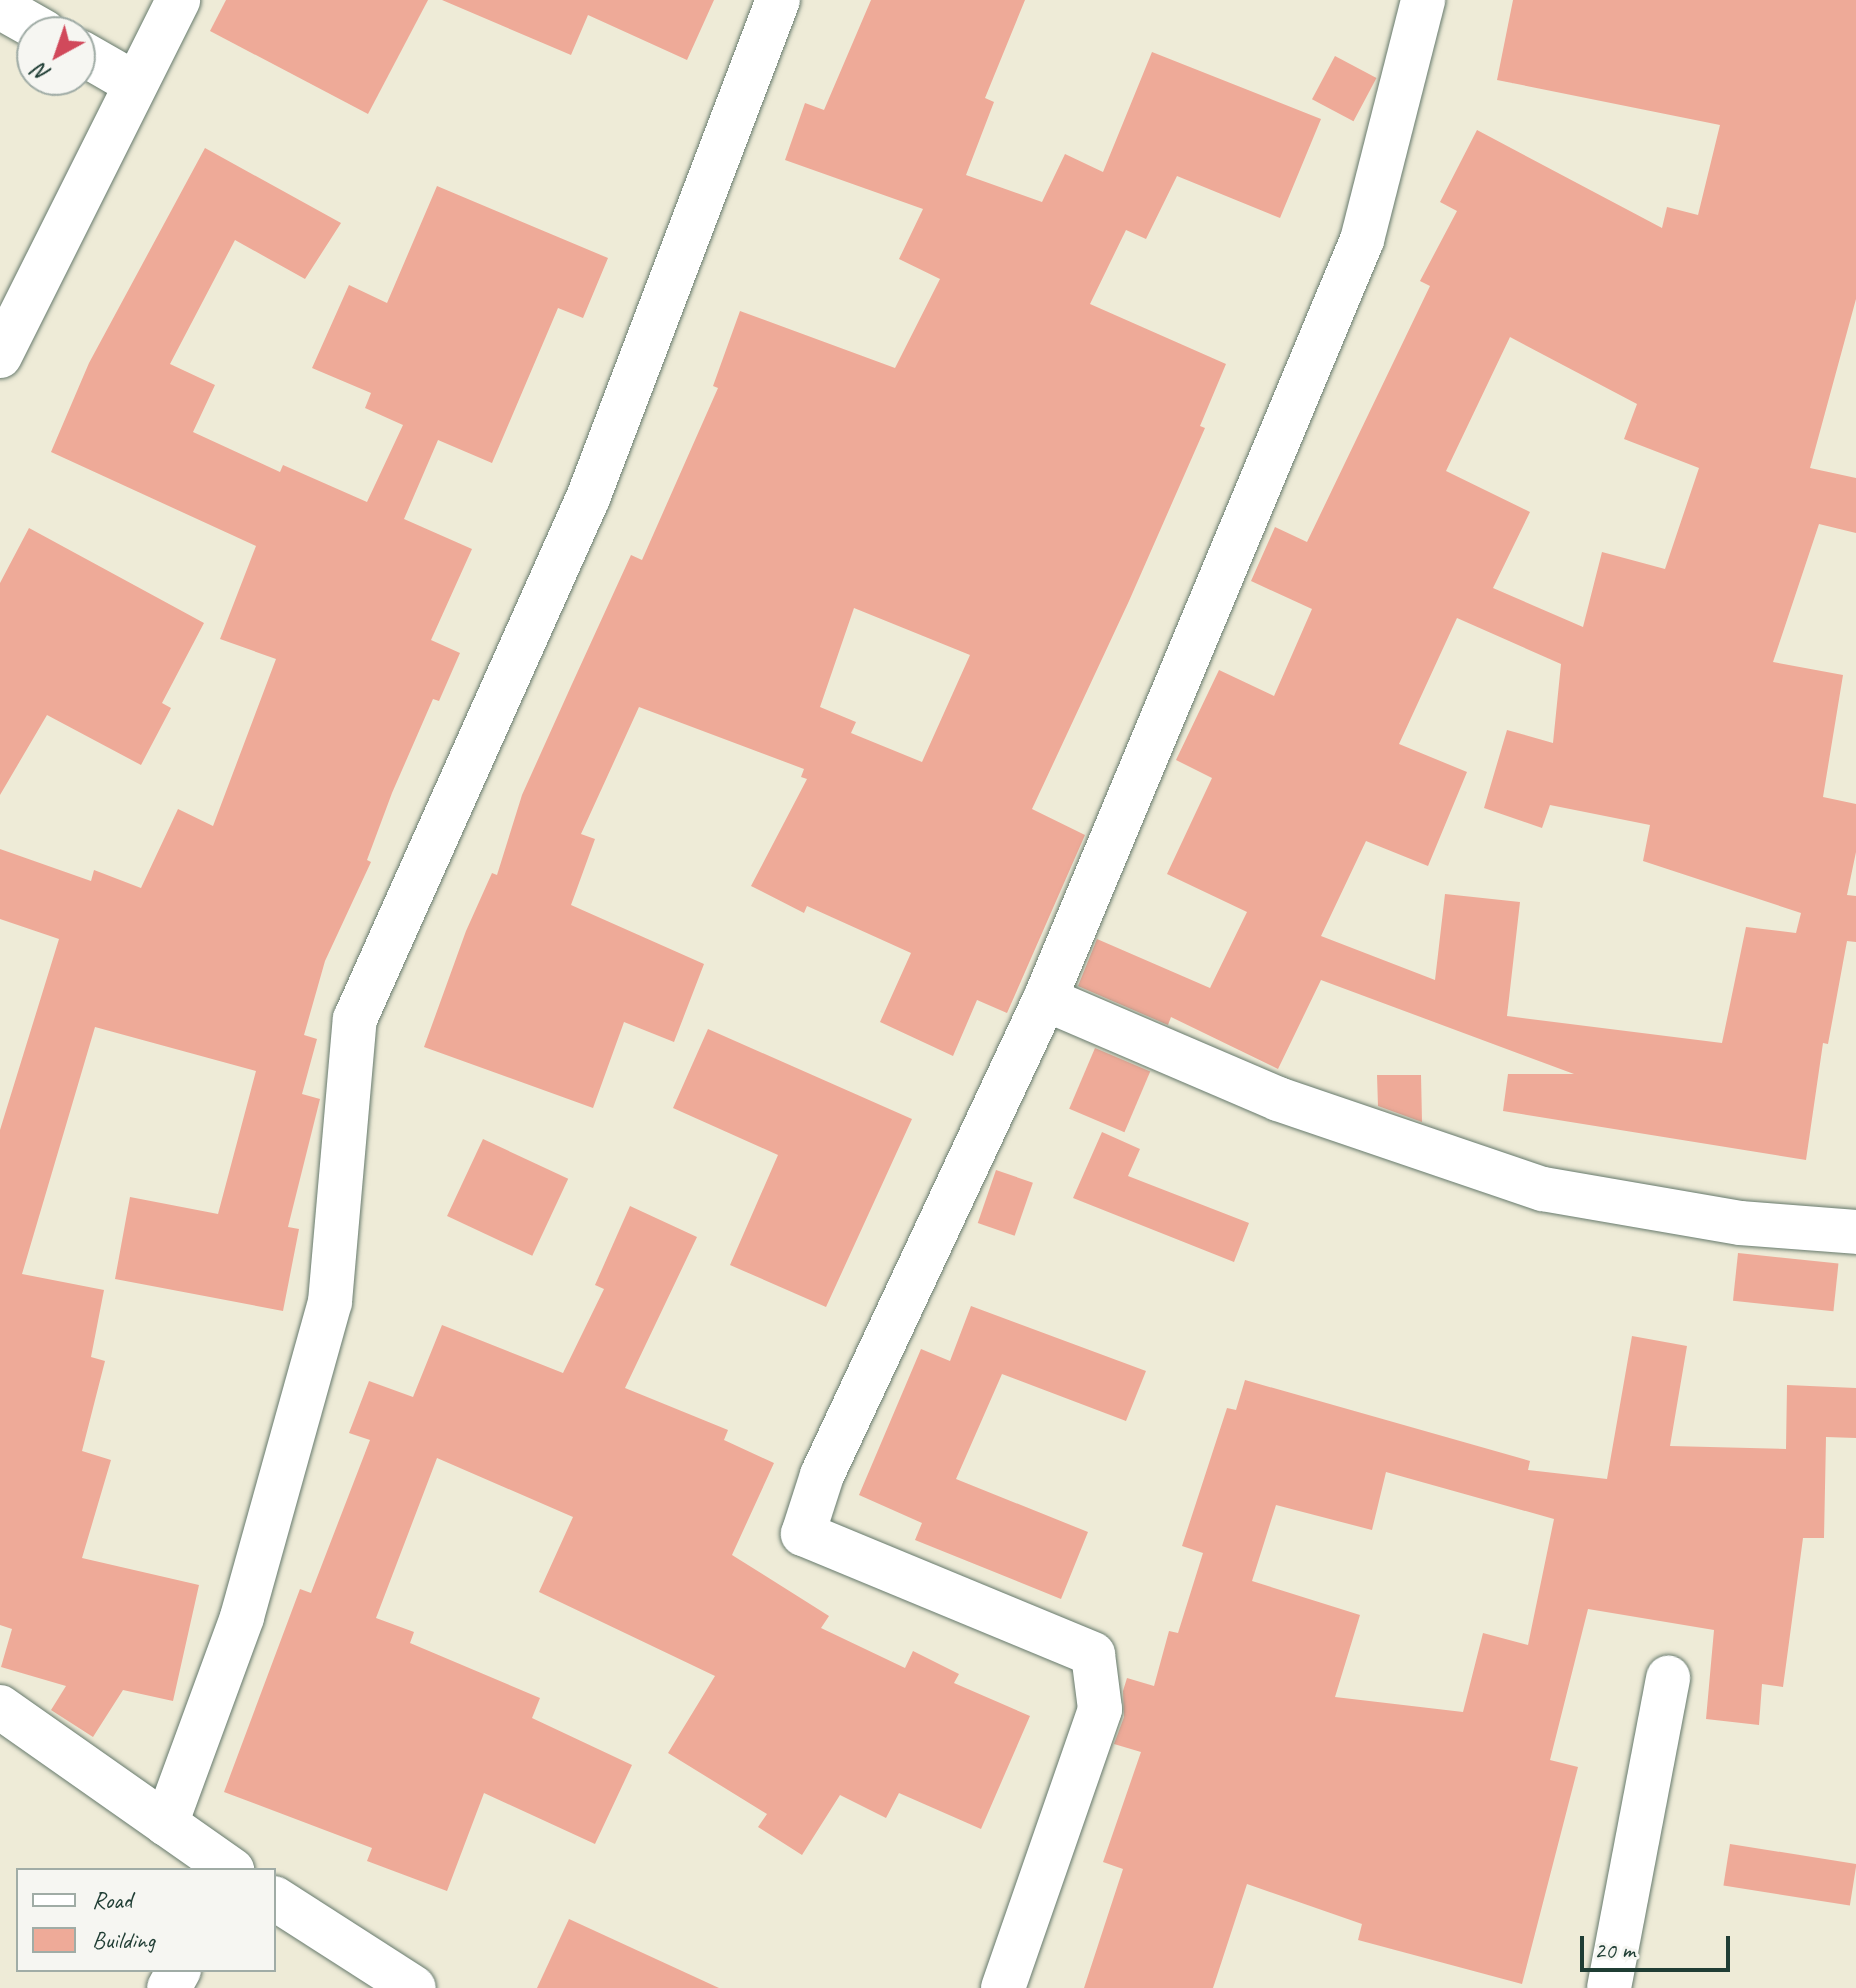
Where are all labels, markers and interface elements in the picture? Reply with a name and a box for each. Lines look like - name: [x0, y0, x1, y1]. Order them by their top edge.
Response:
- north arrow: [16, 16, 96, 96]
- text: N: [28, 58, 56, 88]
- legend: [16, 1868, 276, 1972]
- text: Road: [92, 1885, 132, 1915]
- scale bar: [1584, 1920, 1734, 1970]
- text: Building: [92, 1925, 155, 1955]
- text: 20 m: [1594, 1935, 1635, 1965]

